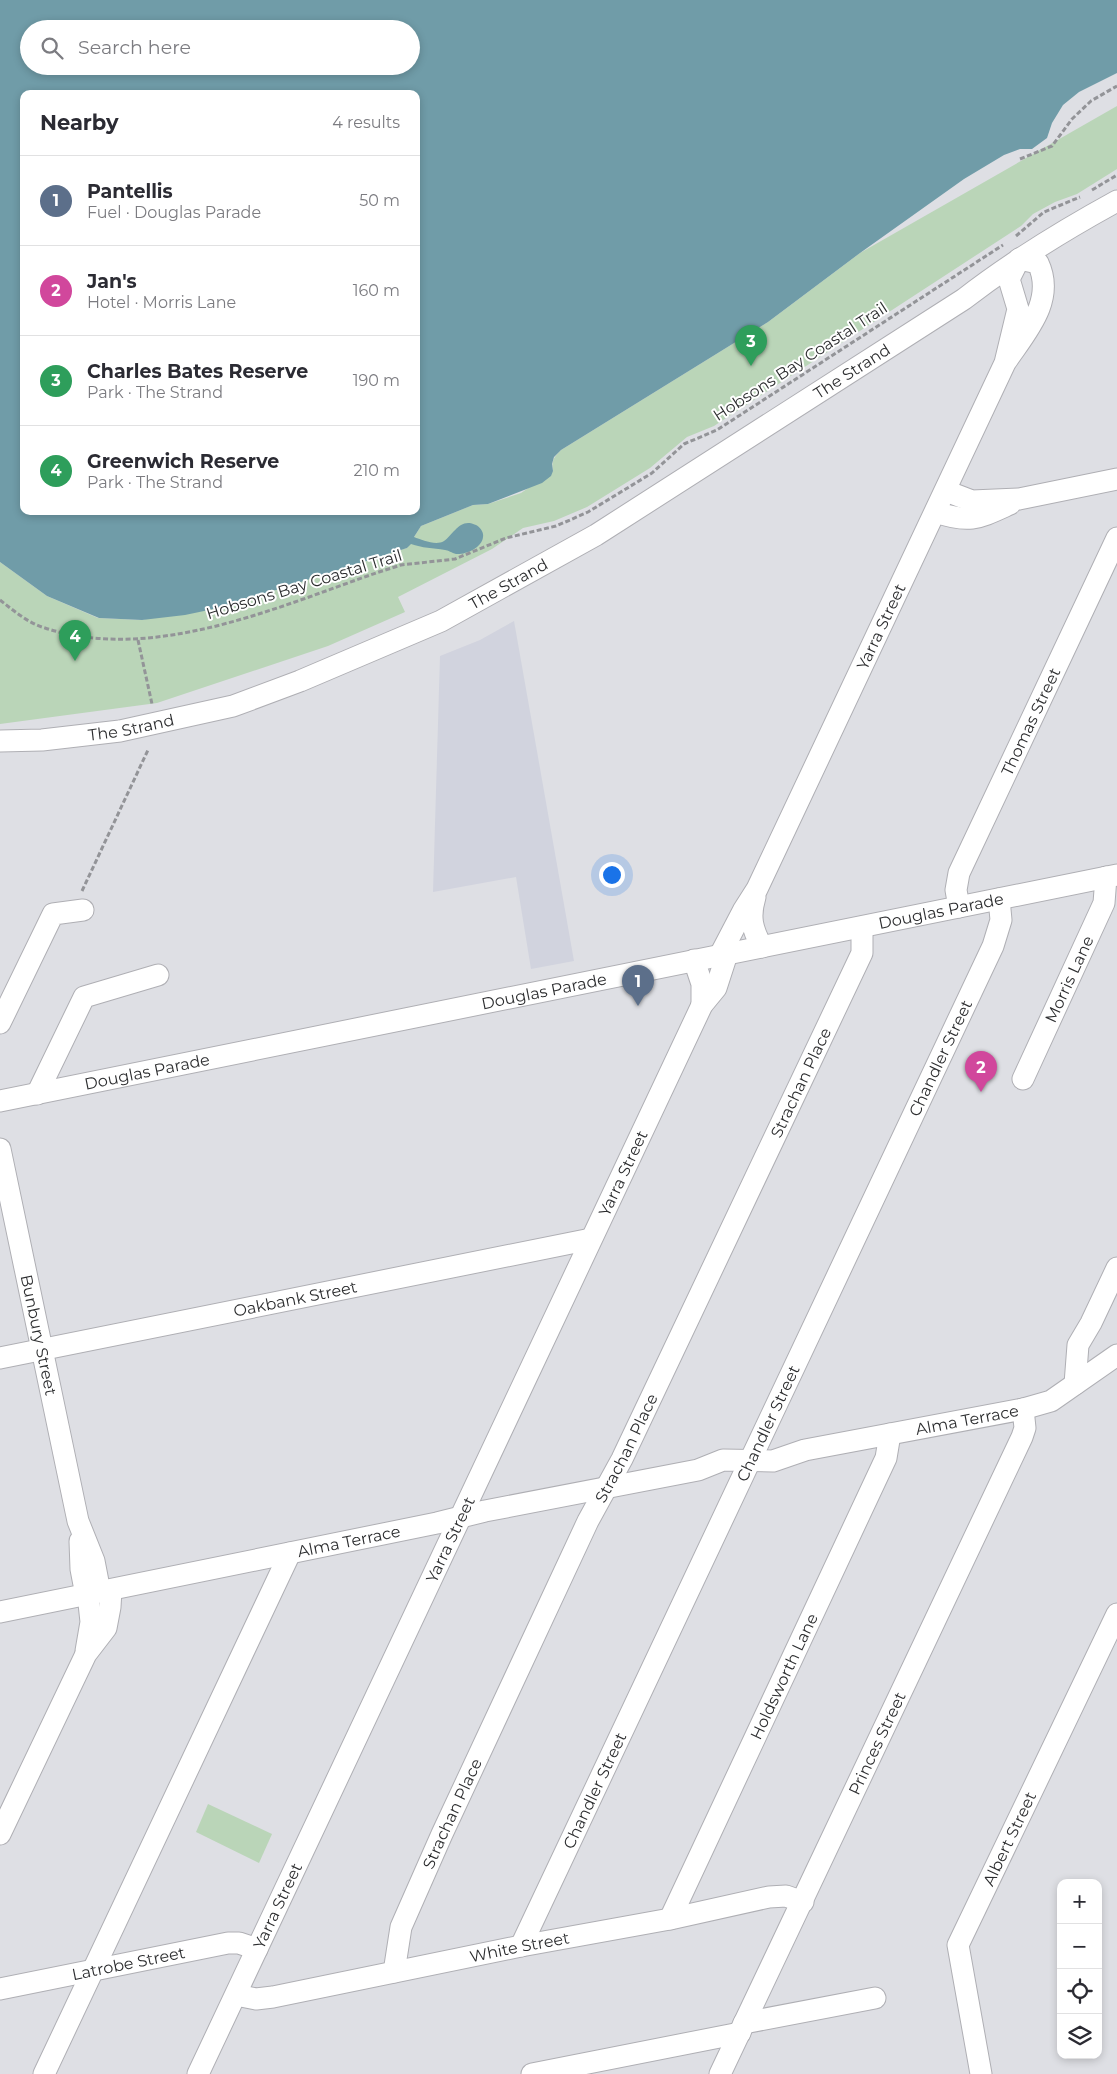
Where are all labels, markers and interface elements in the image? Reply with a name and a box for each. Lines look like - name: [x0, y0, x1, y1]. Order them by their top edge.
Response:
- search box: [20, 20, 420, 75]
- icon: search: [38, 34, 66, 62]
- text: Search here: [78, 36, 191, 59]
- text: Nearby: [40, 110, 119, 135]
- text: 4 results: [332, 113, 400, 132]
- text: Pantellis: [87, 180, 173, 203]
- text: 1: [53, 191, 59, 210]
- text: 50 m: [359, 191, 400, 210]
- text: Fuel · Douglas Parade: [87, 203, 261, 222]
- text: Jan's: [87, 270, 137, 293]
- text: 2: [51, 281, 61, 300]
- text: 160 m: [353, 281, 400, 300]
- text: Hotel · Morris Lane: [87, 293, 236, 312]
- street label: Hobsons Bay Coastal Trail: [710, 298, 891, 425]
- pin: 3: [735, 325, 767, 366]
- street label: The Strand: [810, 340, 894, 403]
- text: Charles Bates Reserve: [87, 360, 308, 383]
- text: 3: [51, 371, 61, 390]
- text: 190 m: [353, 371, 400, 390]
- text: Park · The Strand: [87, 383, 223, 402]
- text: Greenwich Reserve: [87, 450, 279, 473]
- text: 4: [50, 461, 62, 480]
- text: 210 m: [353, 461, 400, 480]
- text: Park · The Strand: [87, 473, 223, 492]
- street label: Hobsons Bay Coastal Trail: [204, 546, 404, 623]
- street label: The Strand: [466, 555, 551, 614]
- street label: Yarra Street: [853, 580, 910, 673]
- pin: 4: [59, 620, 91, 661]
- street label: Thomas Street: [997, 664, 1065, 779]
- street label: The Strand: [87, 710, 176, 745]
- your location: [599, 862, 625, 888]
- street label: Douglas Parade: [877, 889, 1005, 933]
- street label: Morris Lane: [1041, 933, 1098, 1026]
- pin: 1: [622, 965, 654, 1006]
- street label: Douglas Parade: [480, 970, 608, 1013]
- street label: Chandler Street: [905, 997, 976, 1119]
- street label: Strachan Place: [767, 1025, 835, 1141]
- street label: Douglas Parade: [83, 1050, 211, 1094]
- pin: 2: [965, 1051, 997, 1092]
- street label: Yarra Street: [595, 1127, 652, 1219]
- street label: Bunbury Street: [17, 1273, 61, 1398]
- street label: Oakbank Street: [232, 1277, 359, 1321]
- street label: Chandler Street: [733, 1362, 804, 1485]
- street label: Strachan Place: [591, 1391, 662, 1506]
- street label: Alma Terrace: [914, 1401, 1020, 1439]
- street label: Yarra Street: [422, 1493, 479, 1586]
- street label: Alma Terrace: [296, 1522, 402, 1561]
- street label: Holdsworth Lane: [746, 1610, 822, 1743]
- street label: Princes Street: [845, 1689, 910, 1798]
- street label: Chandler Street: [559, 1729, 631, 1852]
- street label: Strachan Place: [419, 1755, 486, 1872]
- street label: Albert Street: [979, 1788, 1040, 1889]
- street label: Yarra Street: [249, 1860, 306, 1952]
- map controls: [1057, 1879, 1102, 2059]
- button: +: [1057, 1879, 1102, 1924]
- button: −: [1057, 1924, 1102, 1969]
- street label: White Street: [468, 1928, 571, 1966]
- street label: Latrobe Street: [70, 1943, 187, 1984]
- button: locate: [1057, 1969, 1102, 2014]
- button: layers: [1057, 2014, 1102, 2059]

